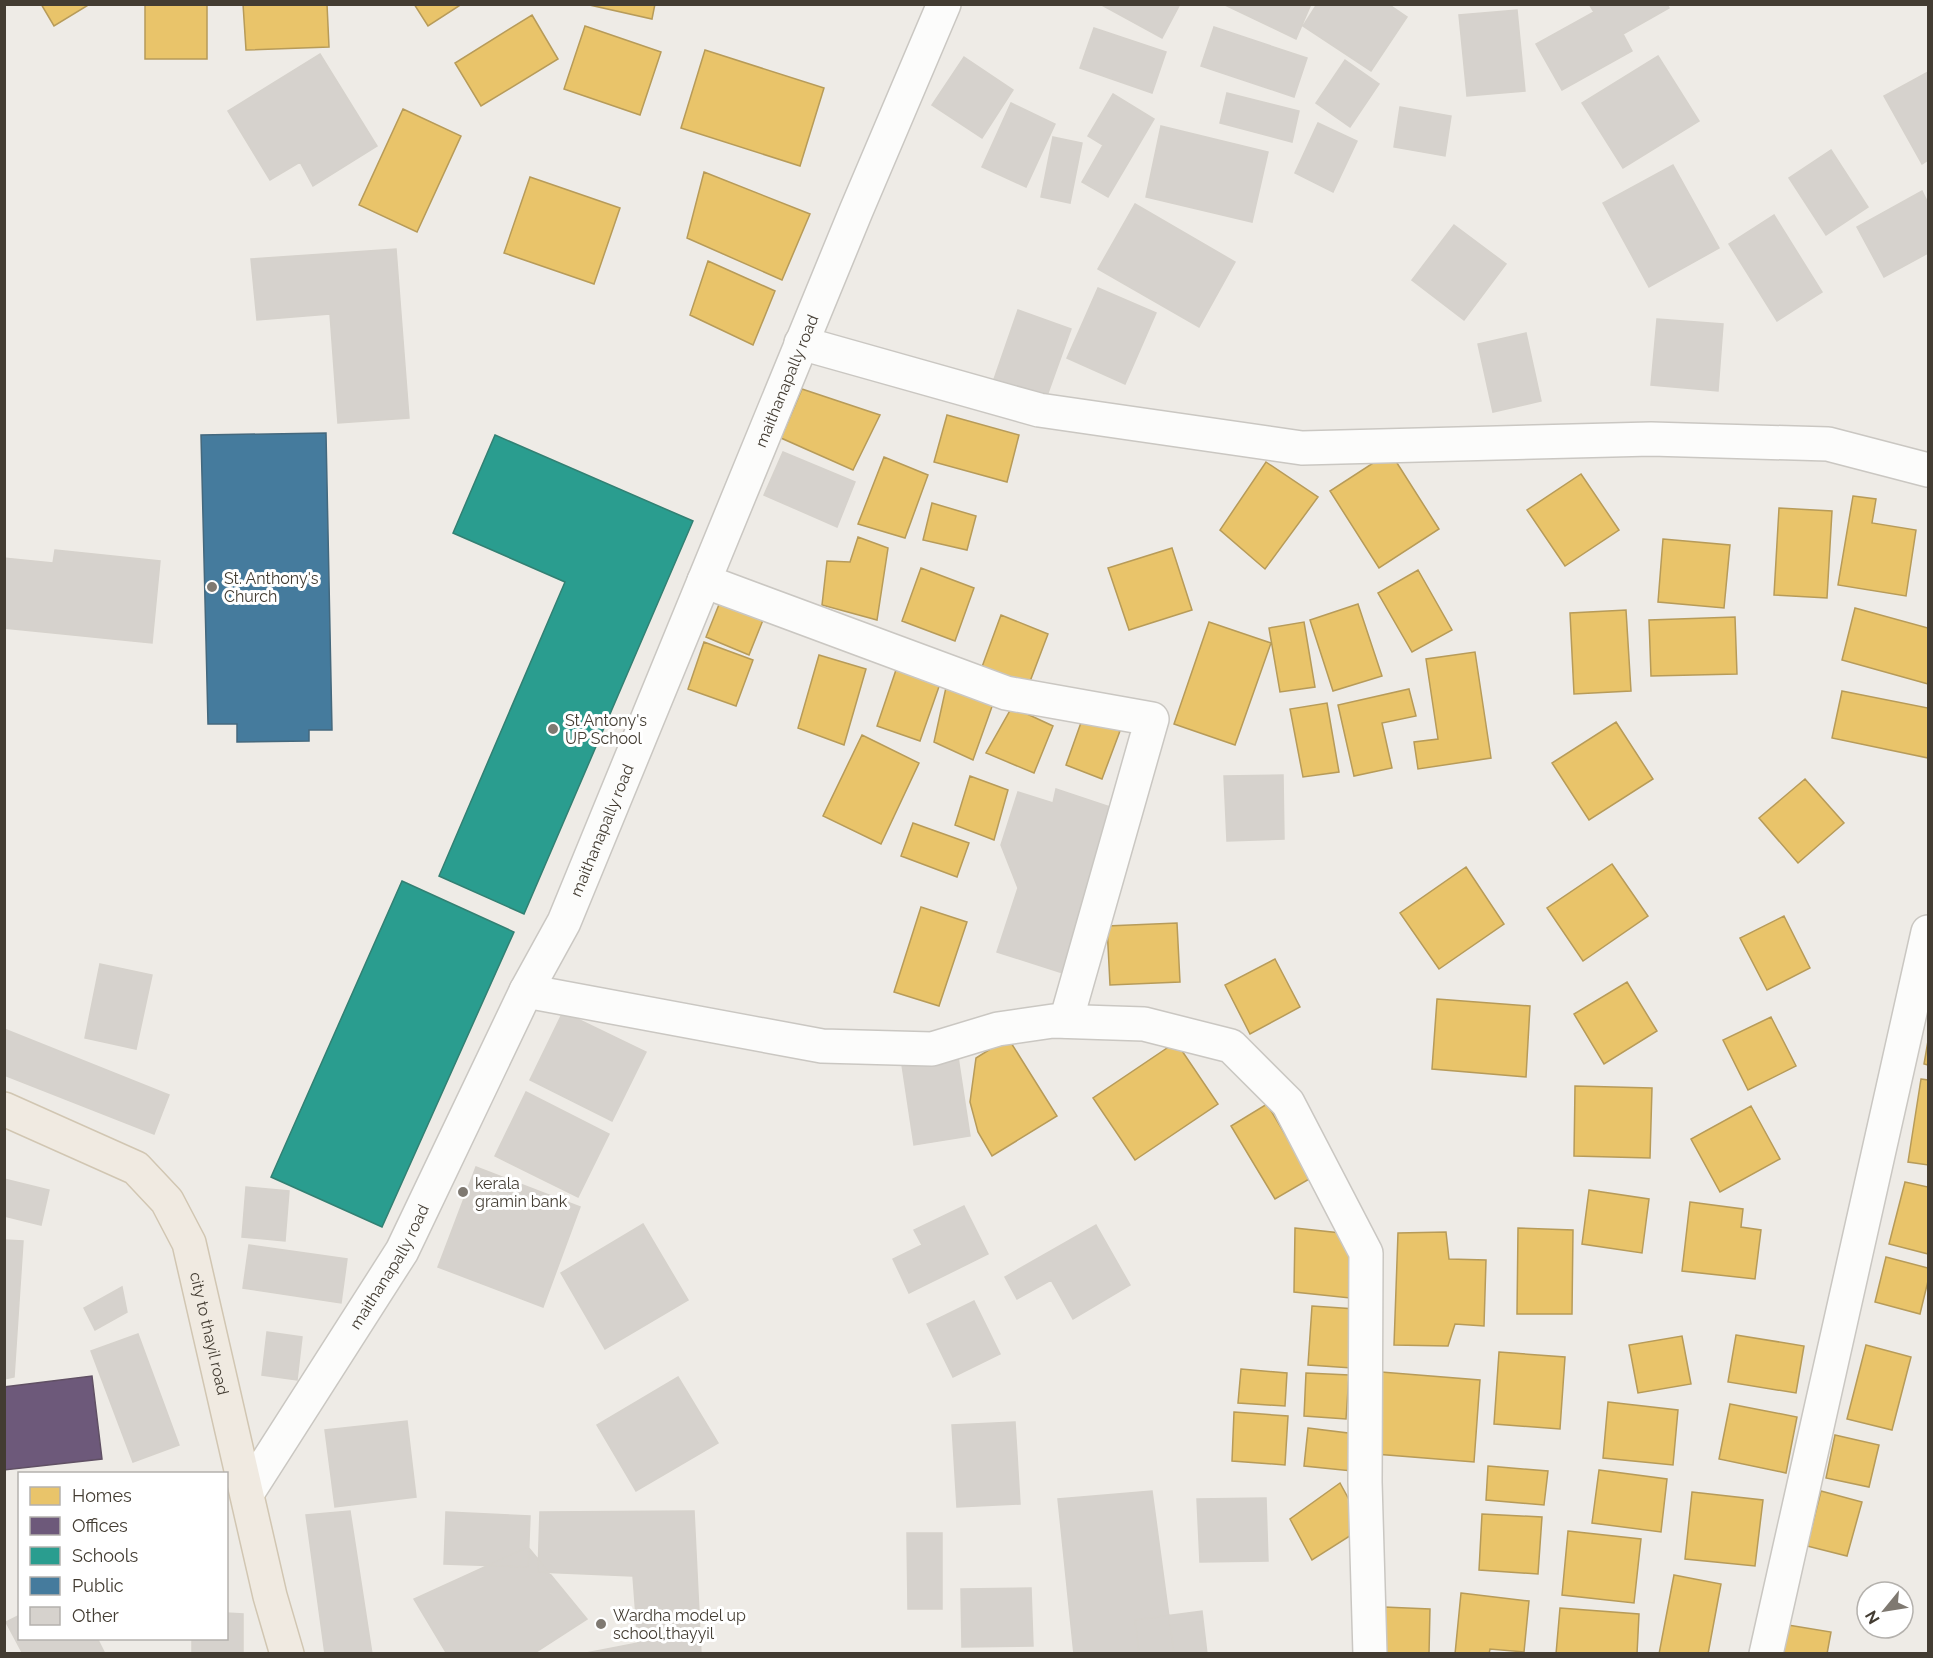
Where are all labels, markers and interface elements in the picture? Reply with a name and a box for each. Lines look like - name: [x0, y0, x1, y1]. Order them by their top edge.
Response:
- street label: maithanapally road: [751, 312, 822, 450]
- place label: St. Anthony's Church: [224, 569, 319, 606]
- marker: St. Anthony's Church: [205, 580, 219, 594]
- place label: St Antony's UP School: [565, 711, 647, 748]
- marker: St Antony's UP School: [546, 722, 560, 736]
- street label: maithanapally road: [566, 761, 638, 899]
- place label: kerala gramin bank: [475, 1174, 568, 1211]
- marker: kerala gramin bank: [456, 1185, 470, 1199]
- street label: maithanapally road: [346, 1201, 433, 1333]
- street label: city to thayil road: [186, 1270, 233, 1397]
- legend: [18, 1472, 228, 1640]
- text: Homes: [72, 1485, 132, 1506]
- text: Offices: [72, 1515, 128, 1536]
- text: Schools: [72, 1545, 139, 1566]
- text: Public: [72, 1575, 124, 1596]
- north arrow: [1855, 1580, 1915, 1640]
- text: Other: [72, 1605, 120, 1626]
- place label: Wardha model up school,thayyil: [613, 1606, 746, 1643]
- text: N: [1861, 1607, 1884, 1627]
- marker: Wardha model up school,thayyil: [594, 1617, 608, 1631]

